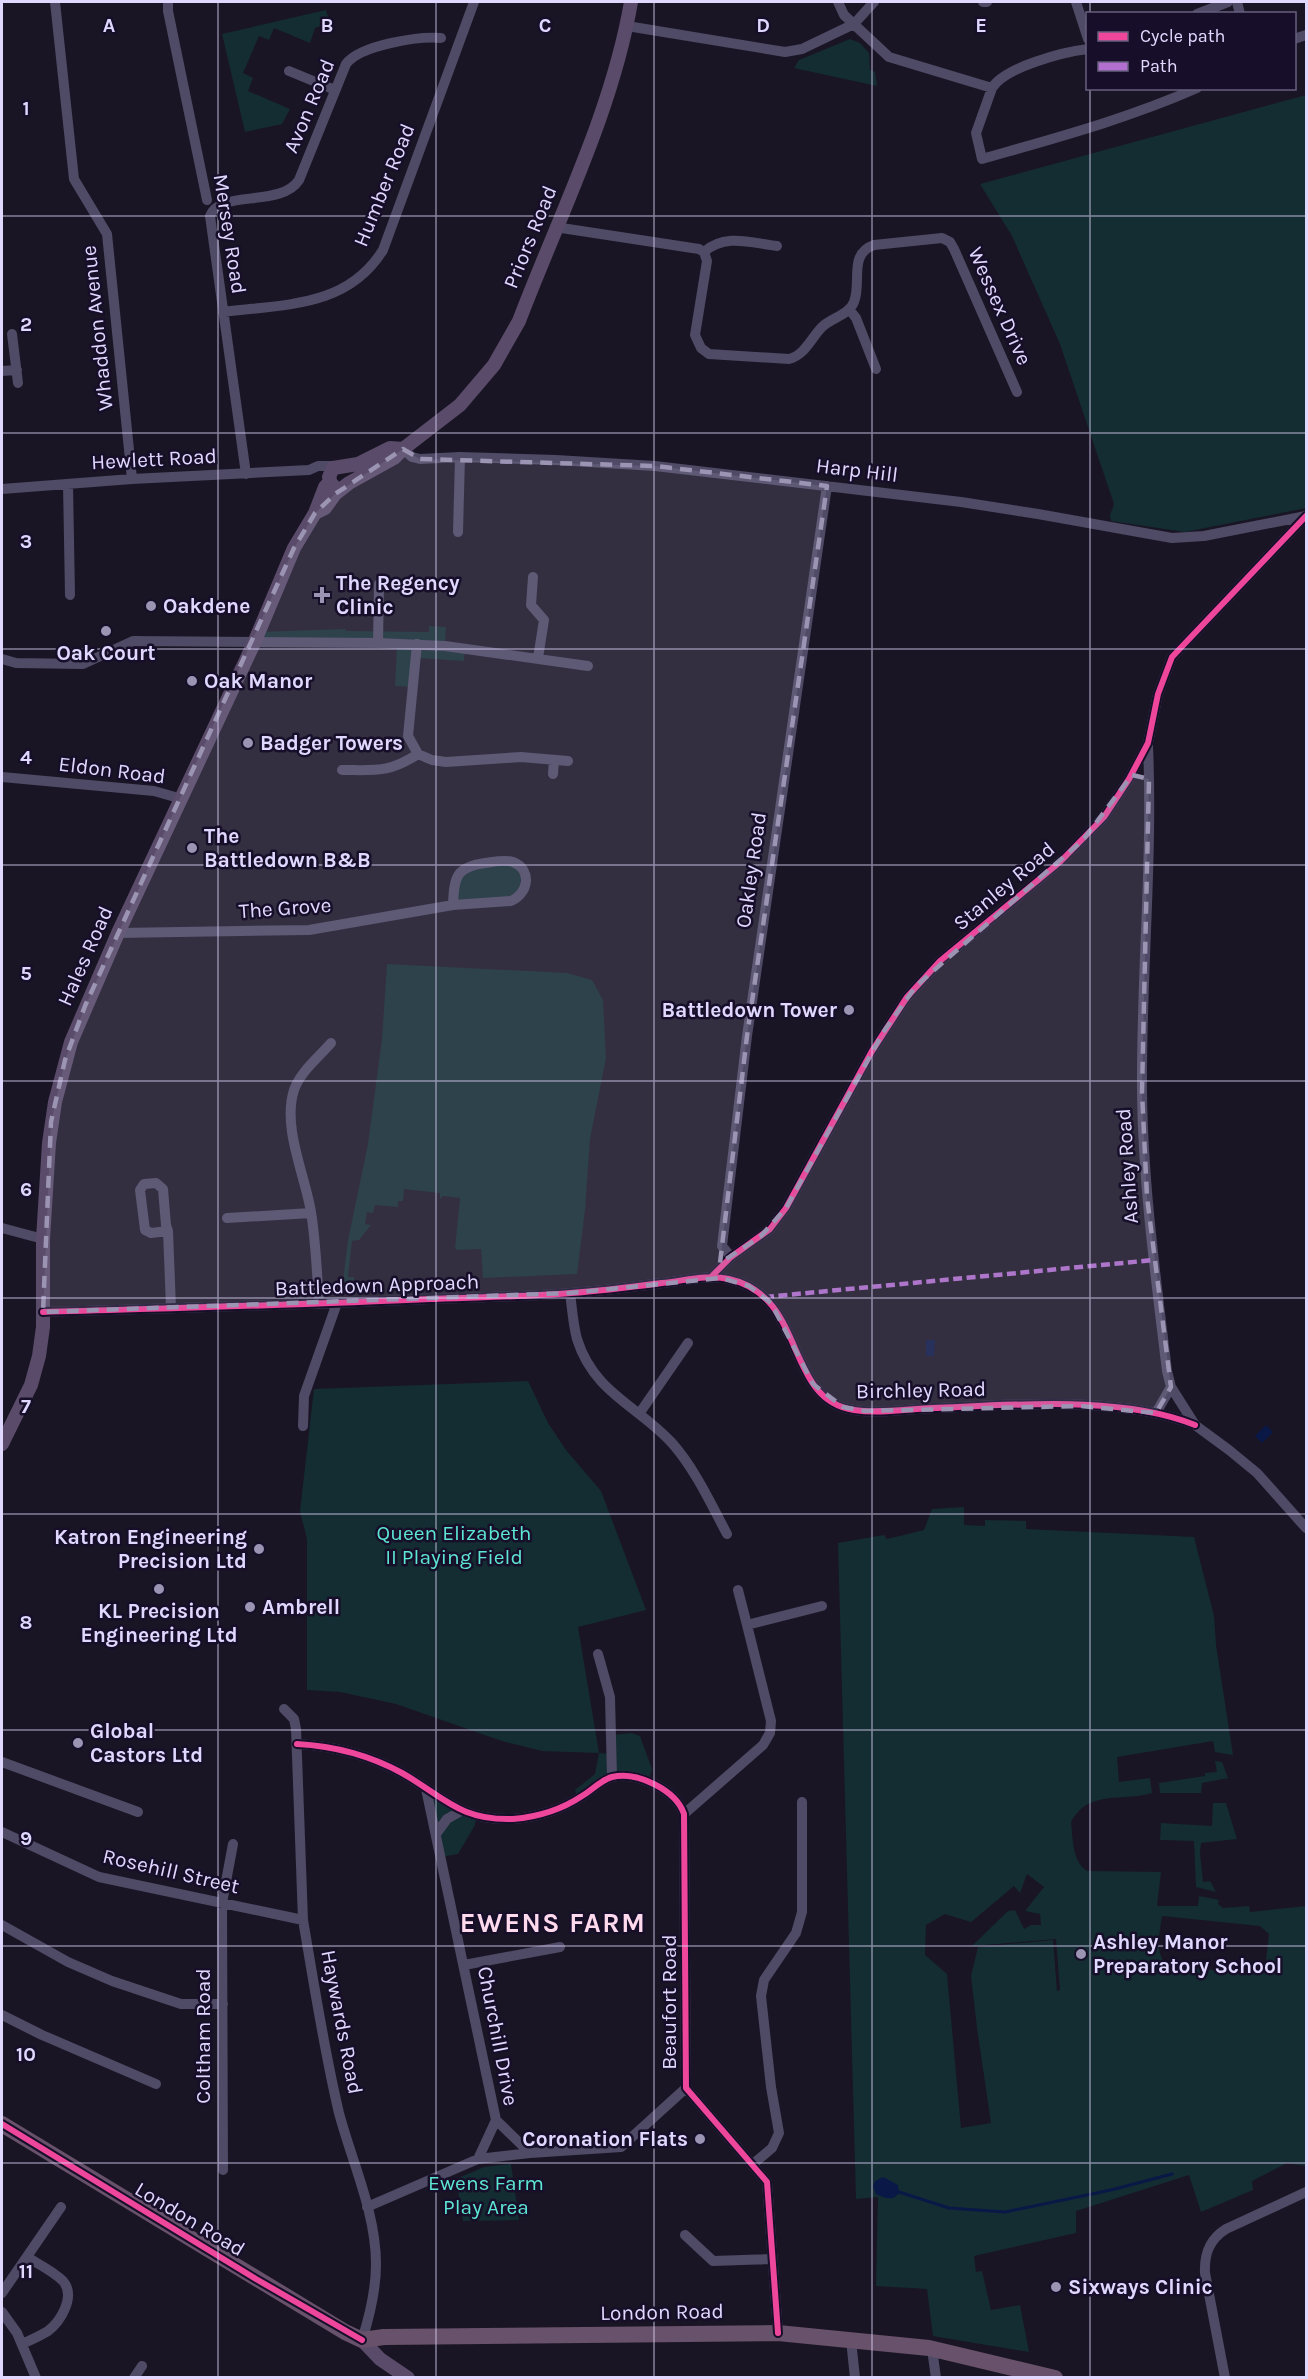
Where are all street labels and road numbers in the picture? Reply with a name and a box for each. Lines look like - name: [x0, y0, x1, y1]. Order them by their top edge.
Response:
- street label: Avon Road: [278, 55, 340, 157]
- street label: Humber Road: [348, 120, 420, 250]
- street label: Mersey Road: [209, 172, 251, 296]
- street label: Priors Road: [498, 182, 562, 292]
- street label: Wessex Drive: [963, 243, 1037, 369]
- street label: Whaddon Avenue: [76, 244, 118, 412]
- street label: Hewlett Road: [91, 444, 217, 474]
- street label: Harp Hill: [815, 453, 899, 487]
- street label: Eldon Road: [57, 752, 167, 788]
- street label: Oakley Road: [731, 811, 771, 929]
- street label: Stanley Road: [949, 837, 1059, 935]
- street label: The Grove: [238, 893, 332, 923]
- street label: Hales Road: [52, 902, 118, 1010]
- street label: Ashley Road: [1111, 1108, 1143, 1224]
- street label: Battledown Approach: [274, 1269, 480, 1301]
- street label: Birchley Road: [856, 1377, 986, 1403]
- street label: Rosehill Street: [100, 1844, 242, 1898]
- street label: Beaufort Road: [657, 1934, 681, 2070]
- street label: Haywards Road: [316, 1948, 368, 2096]
- street label: Churchill Drive: [473, 1964, 523, 2108]
- street label: Coltham Road: [191, 1968, 215, 2104]
- street label: London Road: [131, 2177, 249, 2261]
- street label: London Road: [600, 2299, 724, 2325]

